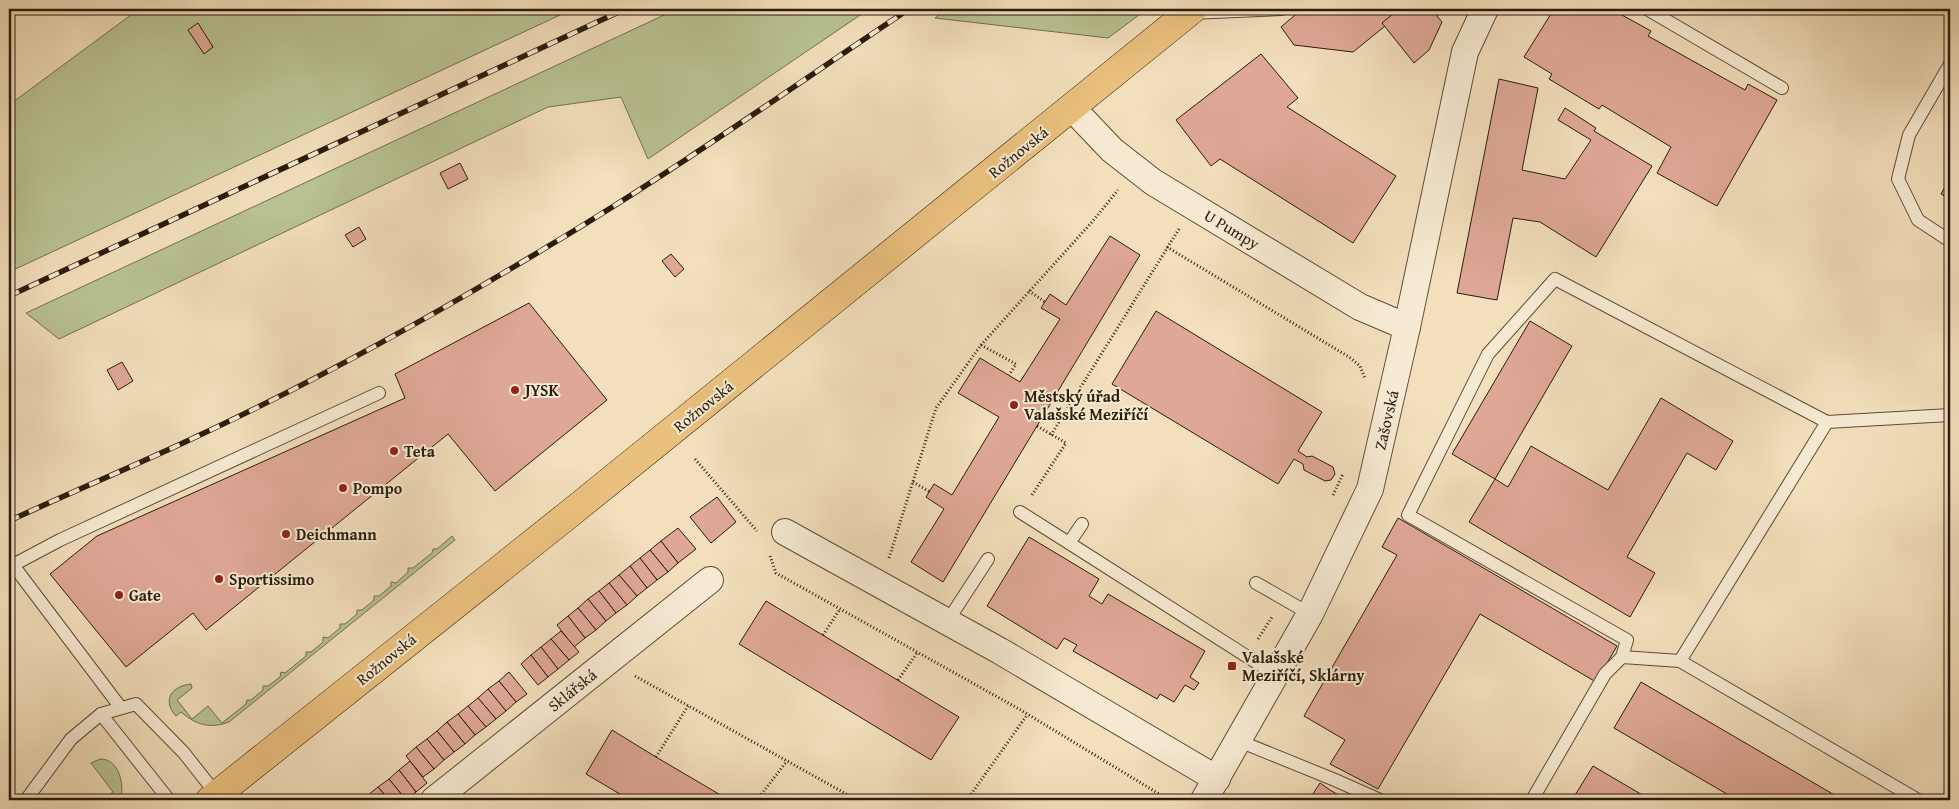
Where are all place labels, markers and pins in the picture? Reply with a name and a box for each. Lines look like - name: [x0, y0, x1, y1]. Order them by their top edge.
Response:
- place label: JYSK: [522, 378, 559, 402]
- marker: JYSK: [509, 384, 521, 396]
- place label: Městský úřad Valašské Meziříčí: [1024, 384, 1149, 426]
- marker: Městský úřad Valašské Meziříčí: [1008, 399, 1020, 411]
- place label: Teta: [404, 439, 436, 463]
- marker: Teta: [388, 445, 400, 457]
- place label: Pompo: [353, 476, 403, 500]
- marker: Pompo: [337, 482, 349, 494]
- place label: Deichmann: [296, 522, 377, 546]
- marker: Deichmann: [280, 528, 292, 540]
- place label: Sportissimo: [229, 567, 315, 591]
- marker: Sportissimo: [213, 573, 225, 585]
- place label: Gate: [129, 583, 161, 607]
- marker: Gate: [113, 589, 125, 601]
- place label: Valašské Meziříčí, Sklárny: [1242, 645, 1365, 687]
- marker: Valašské Meziříčí, Sklárny: [1226, 660, 1238, 672]

